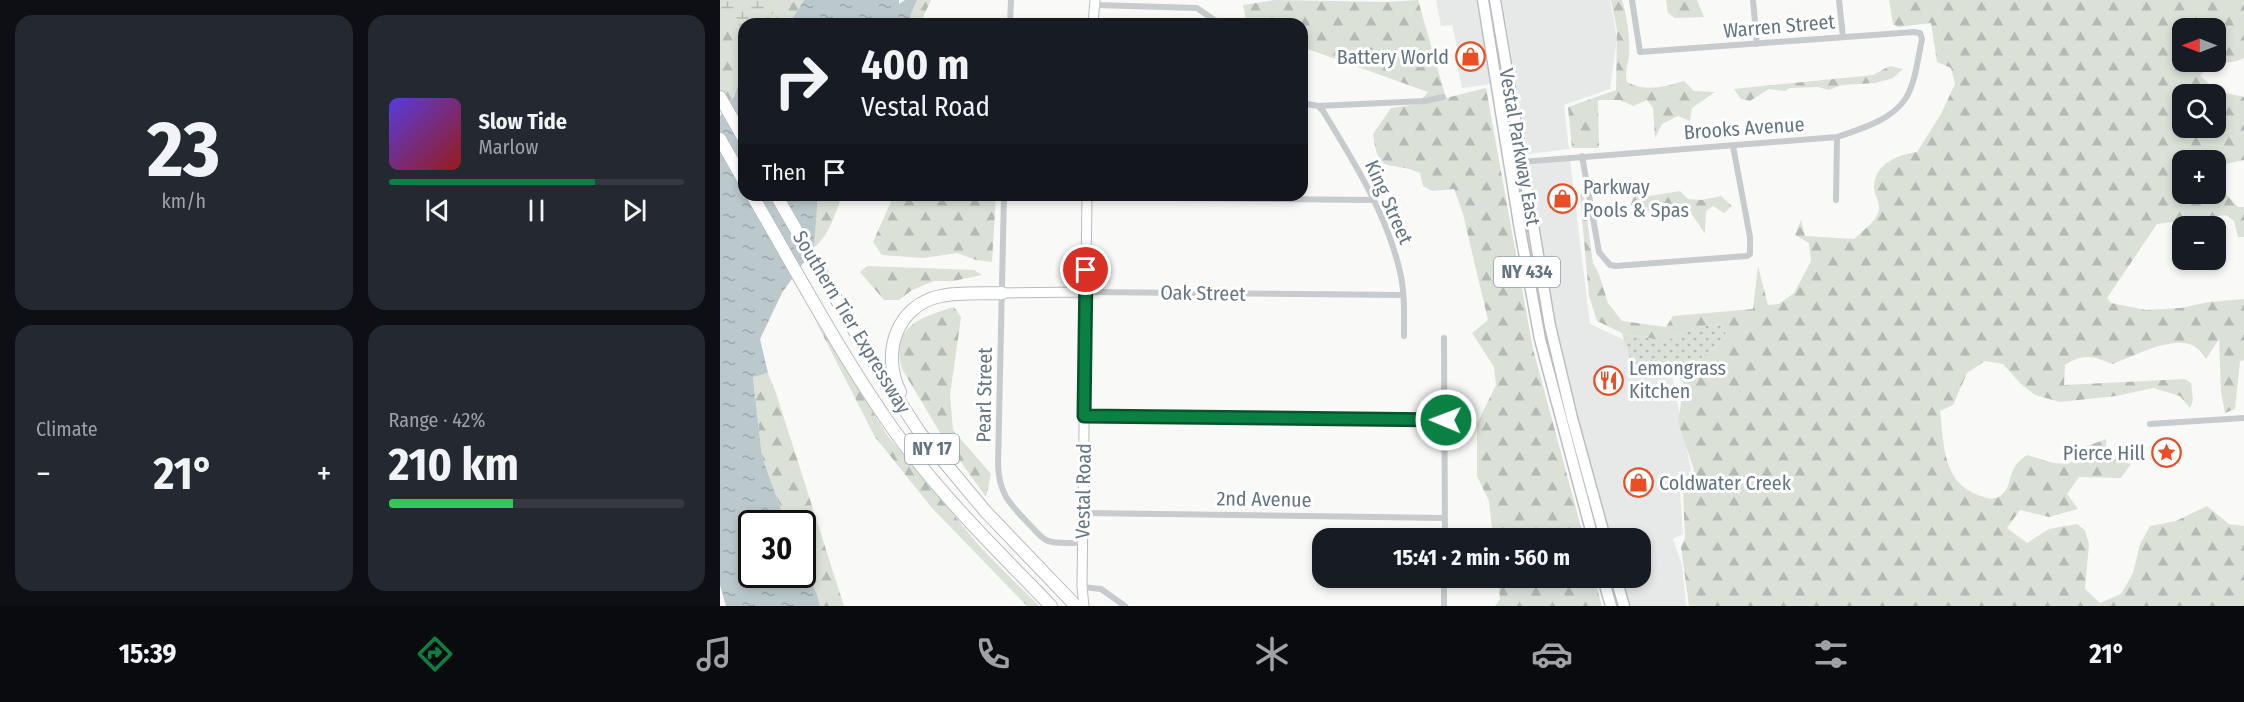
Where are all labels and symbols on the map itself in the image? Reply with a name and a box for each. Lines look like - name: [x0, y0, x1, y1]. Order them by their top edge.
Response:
- street label: Warren Street: [1722, 9, 1836, 43]
- north arrow: [2172, 18, 2226, 72]
- shop icon: Battery World: [1454, 41, 1486, 73]
- place label: Battery World: [1337, 45, 1449, 69]
- street label: Vestal Parkway East: [1494, 66, 1546, 228]
- street label: Brooks Avenue: [1683, 112, 1805, 144]
- street label: King Street: [1360, 156, 1418, 248]
- place label: Parkway Pools & Spas: [1583, 175, 1689, 222]
- shop icon: Parkway Pools & Spas: [1546, 183, 1578, 215]
- street label: Southern Tier Expressway: [788, 226, 916, 418]
- pin: [1060, 244, 1111, 295]
- road number: NY 434: [1494, 257, 1560, 287]
- street label: Oak Street: [1160, 280, 1246, 306]
- street label: Pearl Street: [971, 347, 997, 443]
- place label: Lemongrass Kitchen: [1629, 356, 1726, 403]
- restaurant icon: Lemongrass Kitchen: [1592, 364, 1624, 396]
- position arrow: [1414, 388, 1478, 452]
- road number: NY 17: [905, 434, 959, 464]
- place icon: Pierce Hill: [2150, 437, 2182, 469]
- place label: Pierce Hill: [2063, 441, 2145, 465]
- street label: Vestal Road: [1070, 443, 1096, 539]
- shop icon: Coldwater Creek: [1622, 467, 1654, 499]
- place label: Coldwater Creek: [1659, 471, 1792, 495]
- street label: 2nd Avenue: [1216, 486, 1312, 512]
- speed limit sign: 30: [738, 510, 816, 588]

